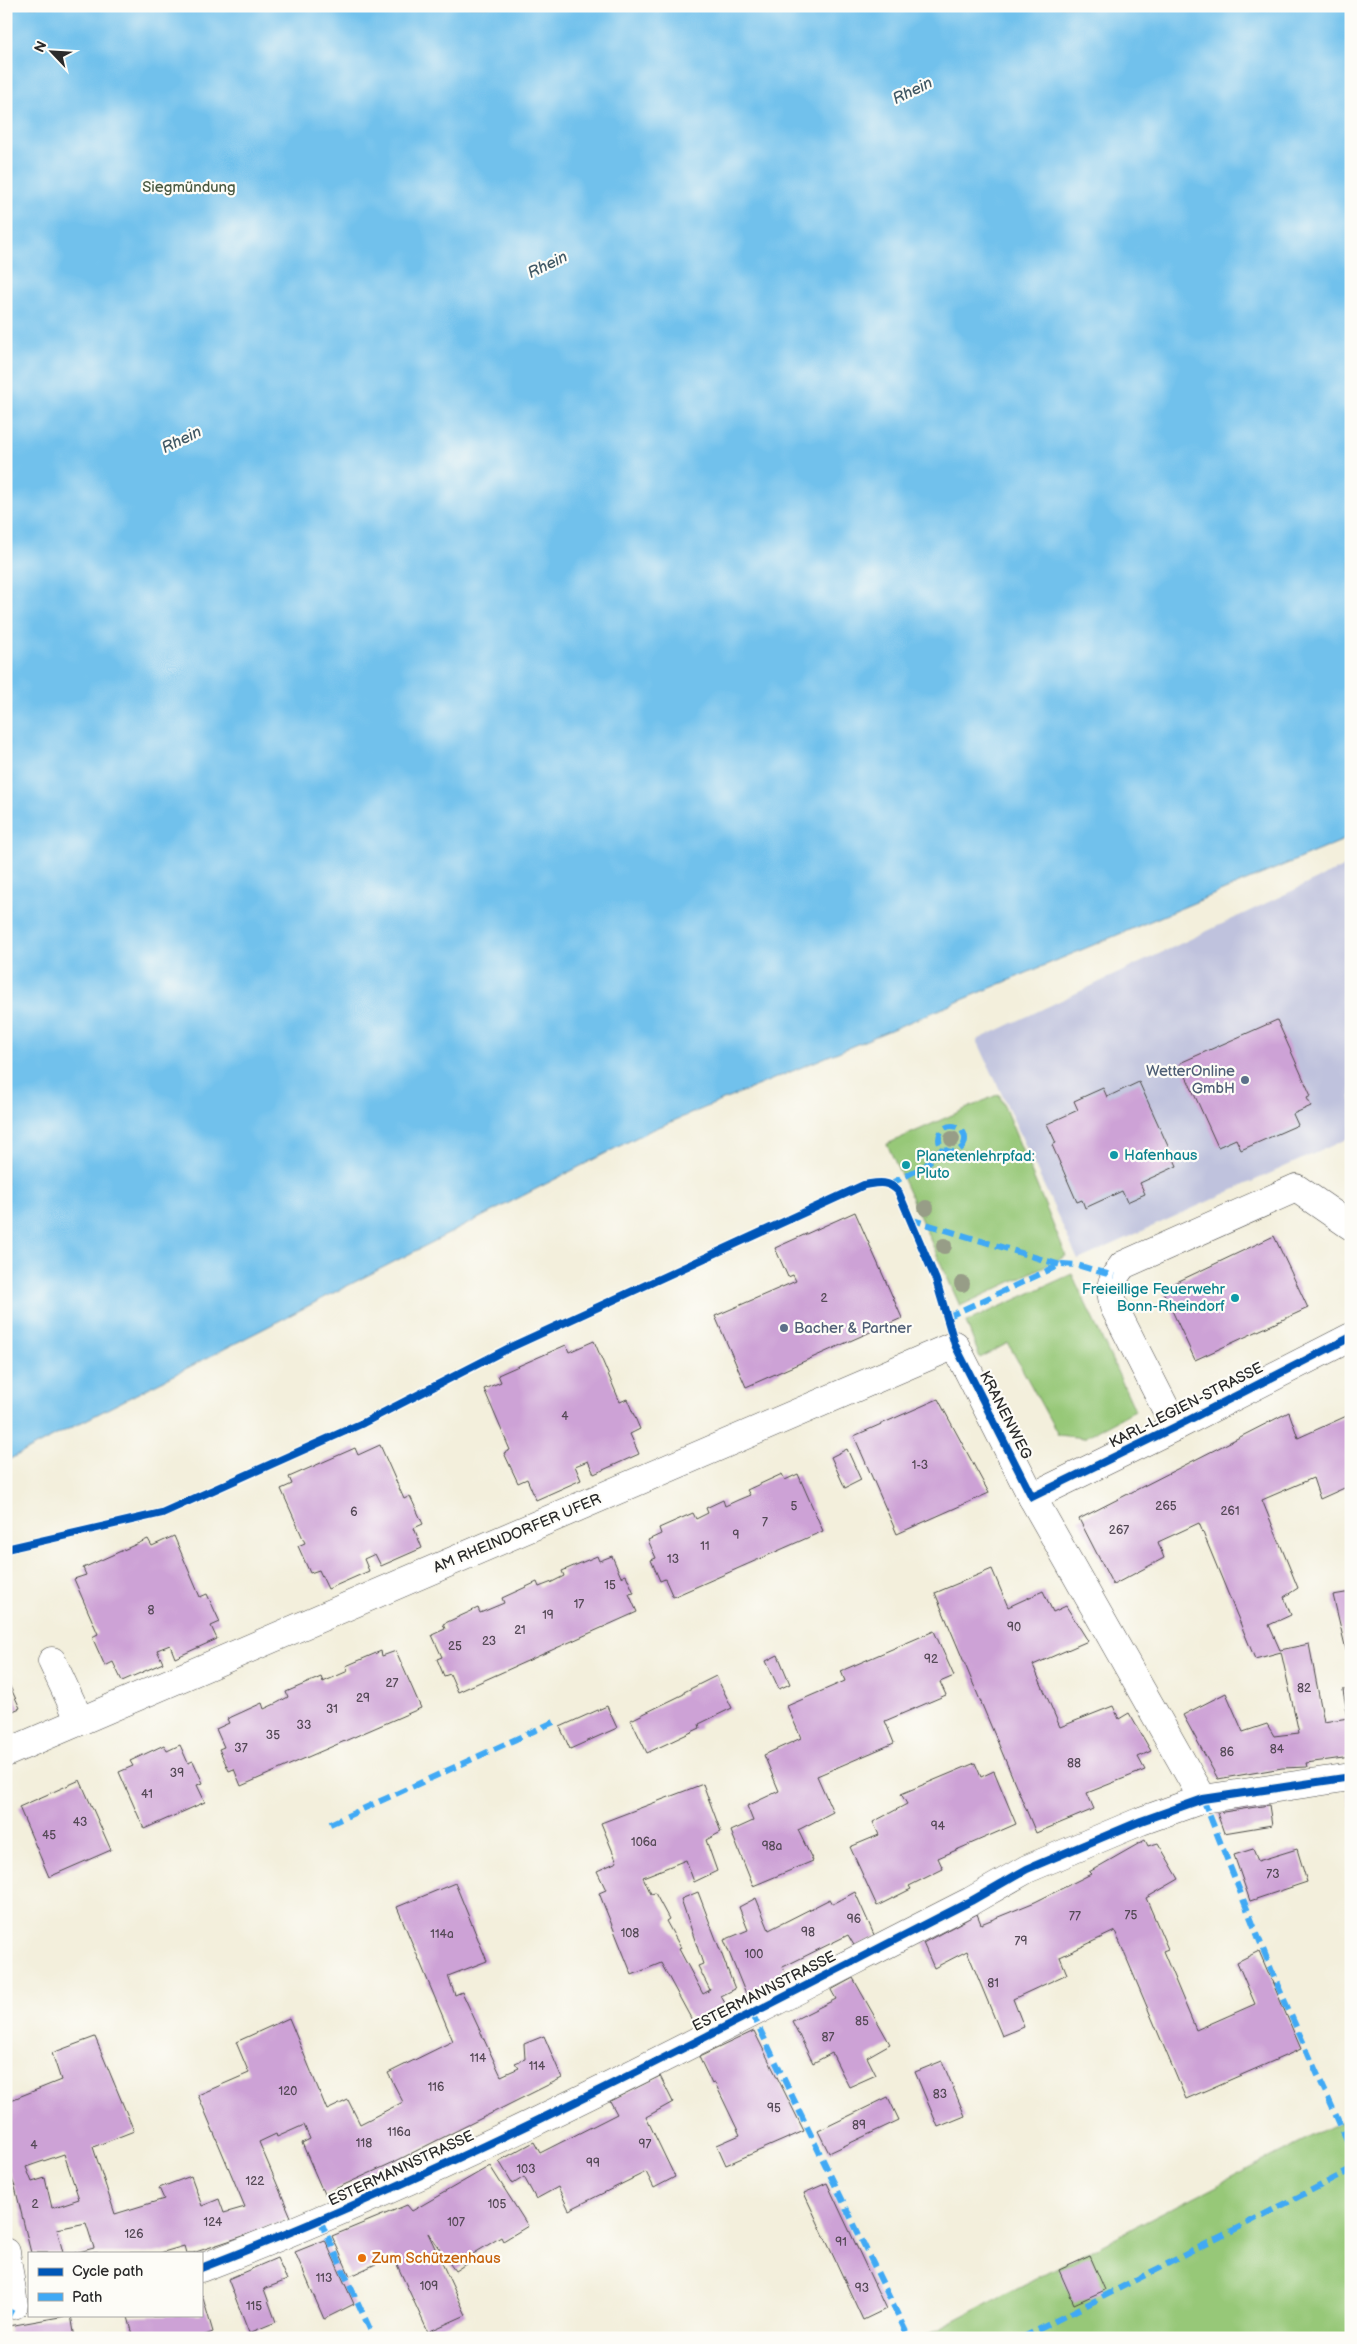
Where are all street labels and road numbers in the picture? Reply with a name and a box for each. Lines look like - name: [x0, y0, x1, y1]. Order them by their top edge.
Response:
- street label: KARL-LEGIEN-STRASSE: [1106, 1358, 1266, 1453]
- street label: KRANENWEG: [975, 1368, 1036, 1463]
- street label: AM RHEINDORFER UFER: [430, 1489, 604, 1577]
- street label: ESTERMANNSTRASSE: [689, 1947, 839, 2036]
- street label: ESTERMANNSTRASSE: [325, 2126, 477, 2211]

